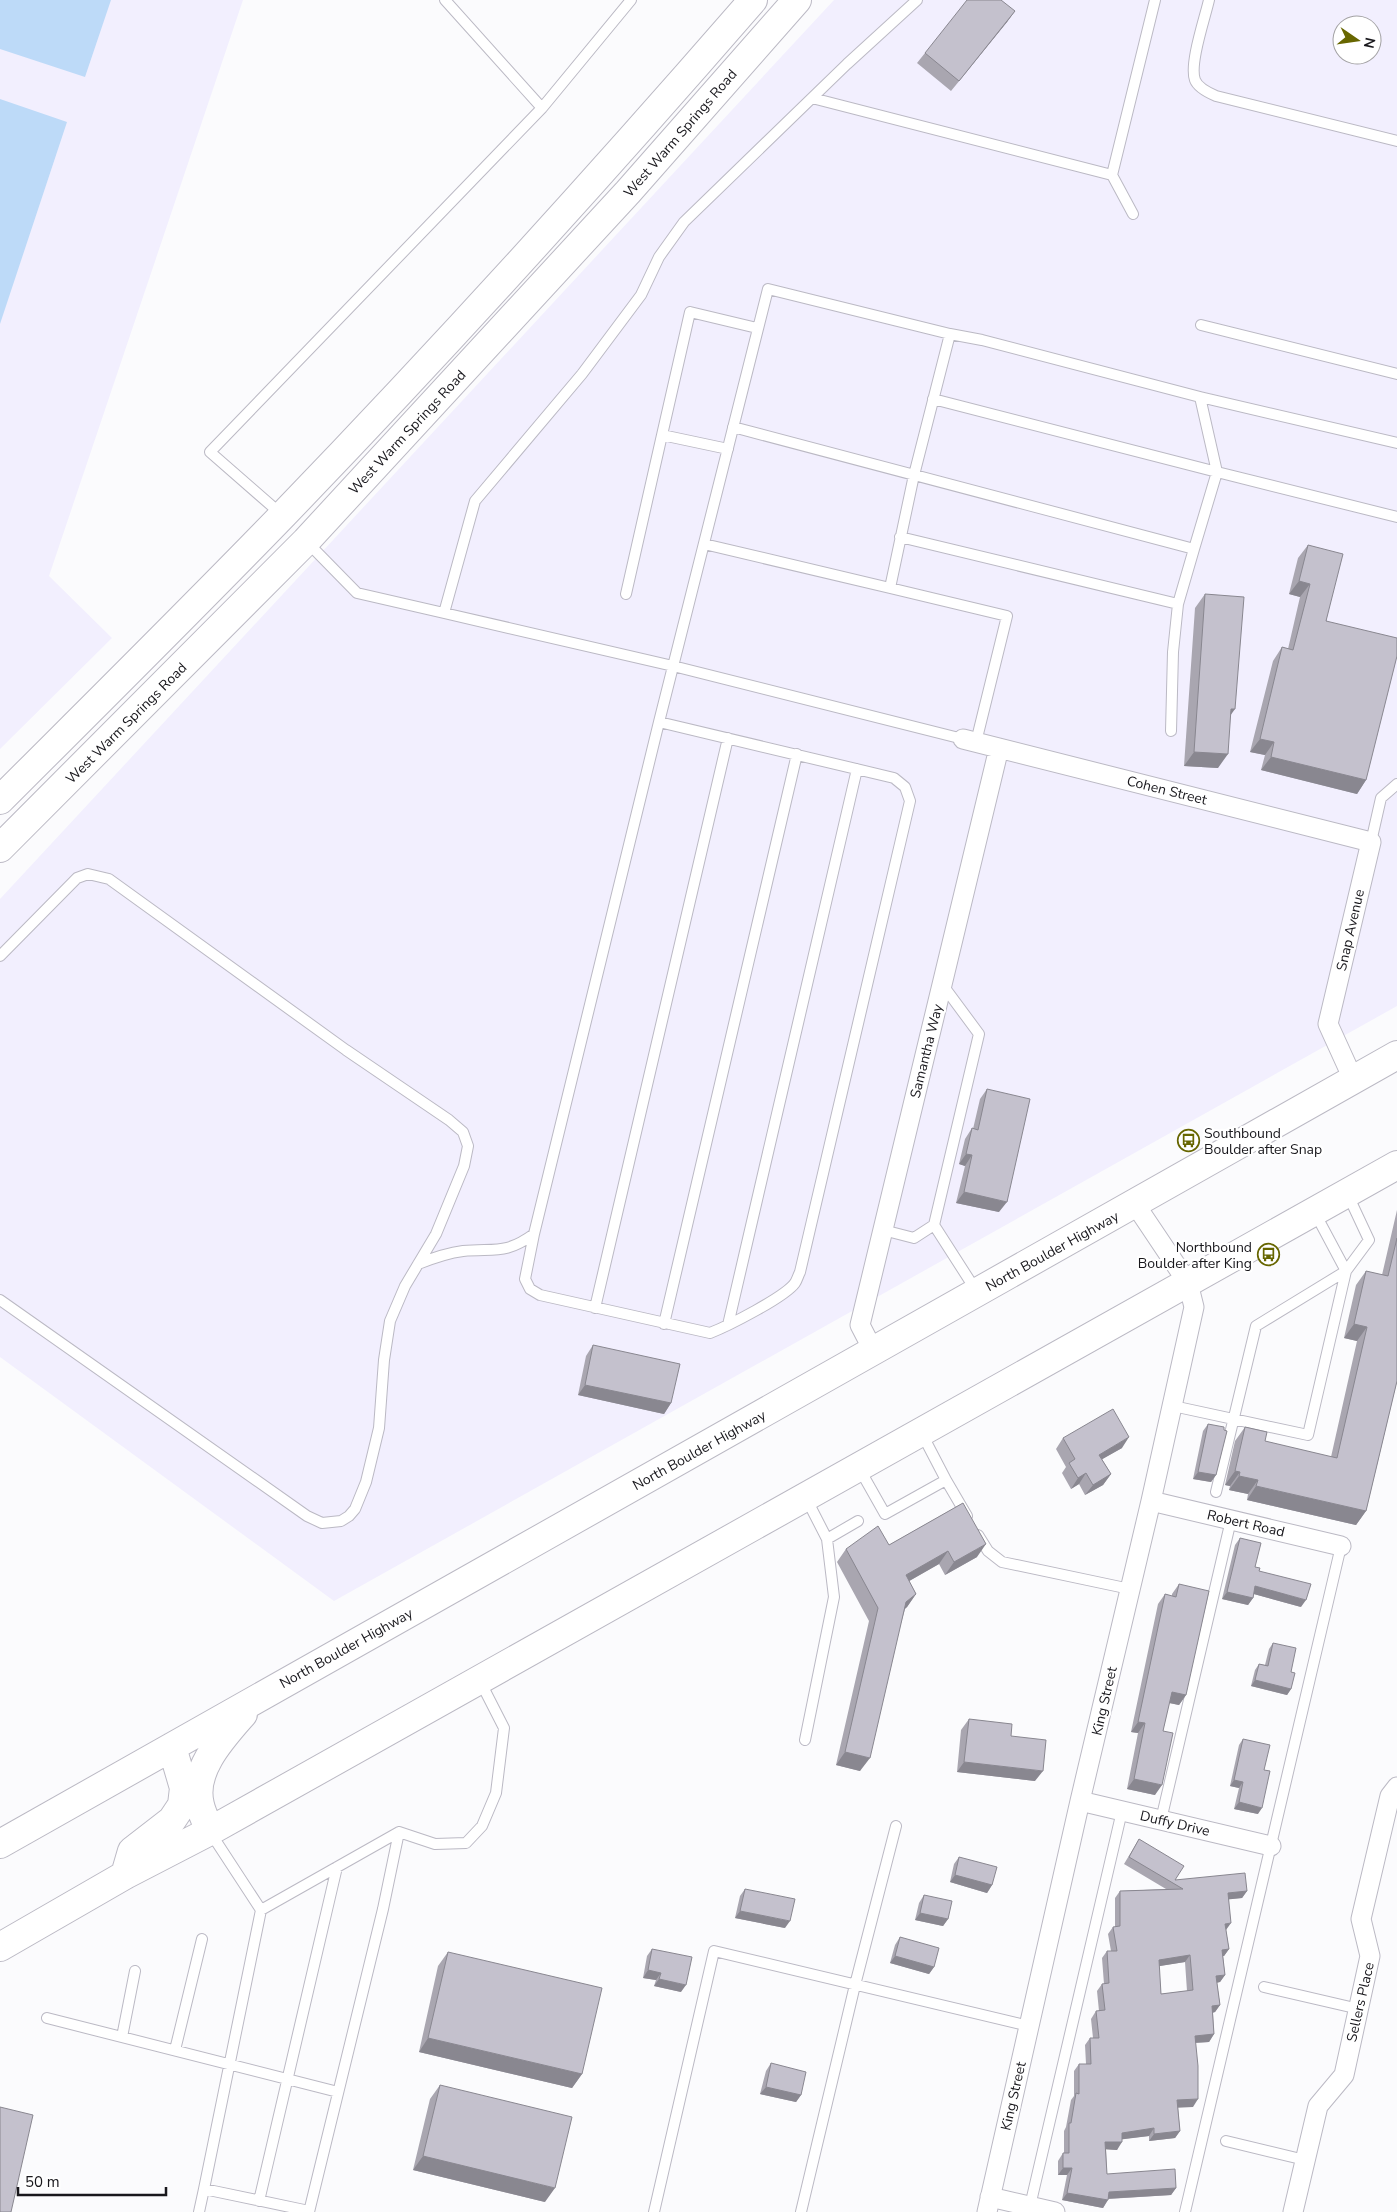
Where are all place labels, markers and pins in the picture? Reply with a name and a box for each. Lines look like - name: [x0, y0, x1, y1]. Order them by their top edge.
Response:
- place label: Southbound Boulder after Snap: [1204, 1124, 1322, 1159]
- bus stop icon: Southbound Boulder after Snap: [1176, 1129, 1200, 1153]
- place label: Northbound Boulder after King: [1138, 1238, 1252, 1273]
- bus stop icon: Northbound Boulder after King: [1256, 1243, 1280, 1267]

